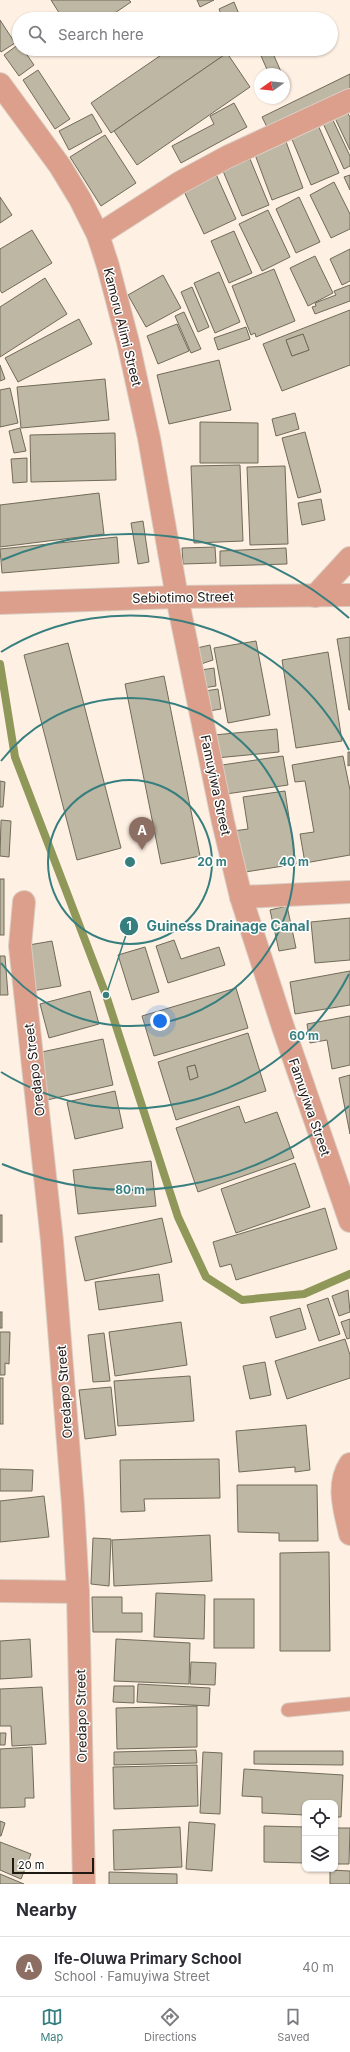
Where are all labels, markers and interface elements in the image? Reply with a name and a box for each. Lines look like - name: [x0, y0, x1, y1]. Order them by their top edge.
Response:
- search box: [12, 12, 338, 56]
- icon: search: [26, 23, 48, 45]
- text: Search here: [58, 25, 144, 44]
- north arrow: [254, 68, 290, 104]
- street label: Kamoru Alimi Street: [101, 266, 145, 388]
- street label: Sebiotimo Street: [132, 588, 234, 606]
- street label: Famuyiwa Street: [198, 733, 234, 837]
- pin: A: [129, 817, 155, 850]
- text: 20 m: [197, 854, 227, 869]
- text: 40 m: [279, 854, 309, 869]
- centre of rings: [123, 855, 137, 869]
- callout: Guiness Drainage Canal: [119, 913, 318, 939]
- text: Guiness Drainage Canal: [146, 917, 310, 934]
- text: 1: [126, 918, 132, 933]
- your location: [150, 1011, 170, 1031]
- street label: Oredapo Street: [20, 1023, 48, 1117]
- text: 60 m: [289, 1028, 319, 1043]
- street label: Famuyiwa Street: [286, 1056, 334, 1158]
- text: 80 m: [115, 1182, 145, 1197]
- street label: Oredapo Street: [53, 1345, 75, 1439]
- street label: Oredapo Street: [72, 1669, 90, 1763]
- map controls: [302, 1800, 338, 1872]
- button: locate: [302, 1800, 338, 1836]
- button: layers: [302, 1836, 338, 1872]
- scale bar: [12, 1856, 94, 1875]
- text: 20 m: [18, 1858, 44, 1872]
- text: Nearby: [16, 1900, 77, 1920]
- text: Ife-Oluwa Primary School: [54, 1949, 242, 1968]
- text: A: [24, 1959, 34, 1975]
- text: 40 m: [302, 1959, 334, 1975]
- text: School · Famuyiwa Street: [54, 1968, 210, 1984]
- tab: Map: [40, 2006, 63, 2044]
- tab: Directions: [144, 2006, 197, 2044]
- tab: Saved: [277, 2006, 310, 2044]

